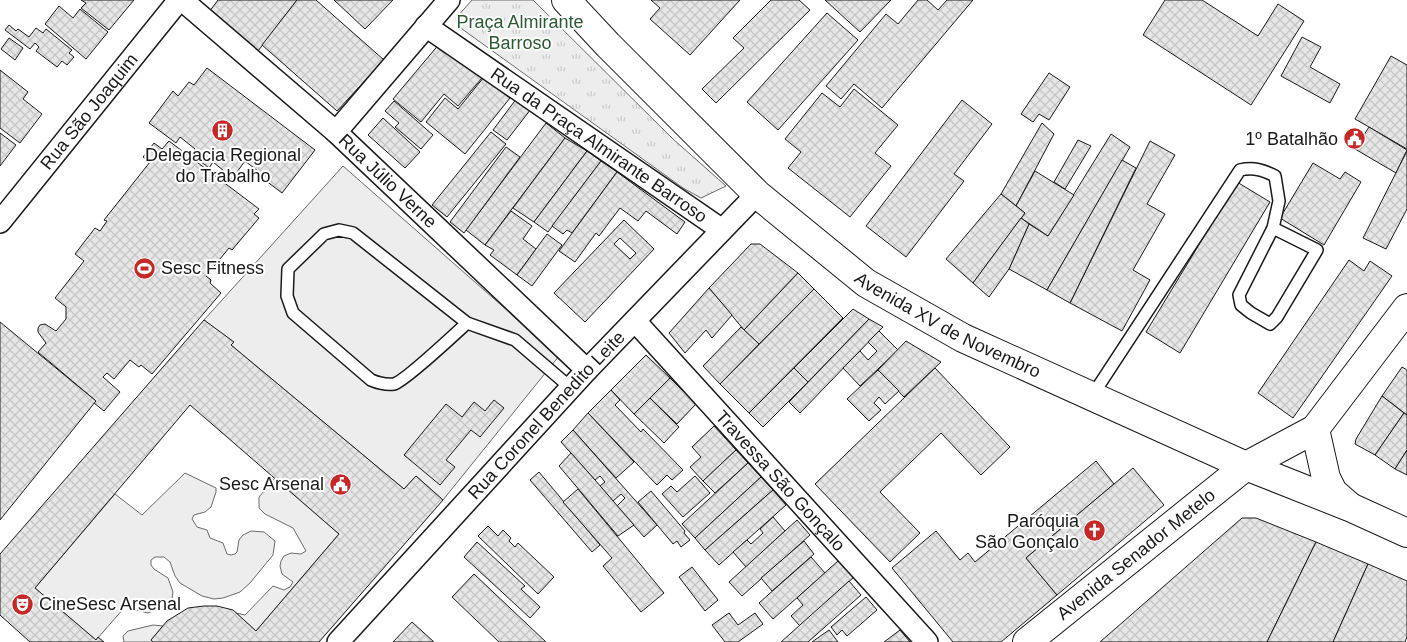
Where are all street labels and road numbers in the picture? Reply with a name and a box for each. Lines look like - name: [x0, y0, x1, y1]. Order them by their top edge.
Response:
- street label: Rua São Joaquim: [36, 49, 142, 173]
- street label: Rua da Praça Almirante Barroso: [487, 64, 711, 227]
- street label: Rua Júlio Verne: [335, 130, 441, 232]
- street label: Avenida XV de Novembro: [851, 268, 1044, 382]
- street label: Rua Coronel Benedito Leite: [464, 327, 629, 503]
- street label: Travessa São Gonçalo: [712, 407, 849, 555]
- street label: Avenida Senador Metelo: [1053, 485, 1219, 624]

